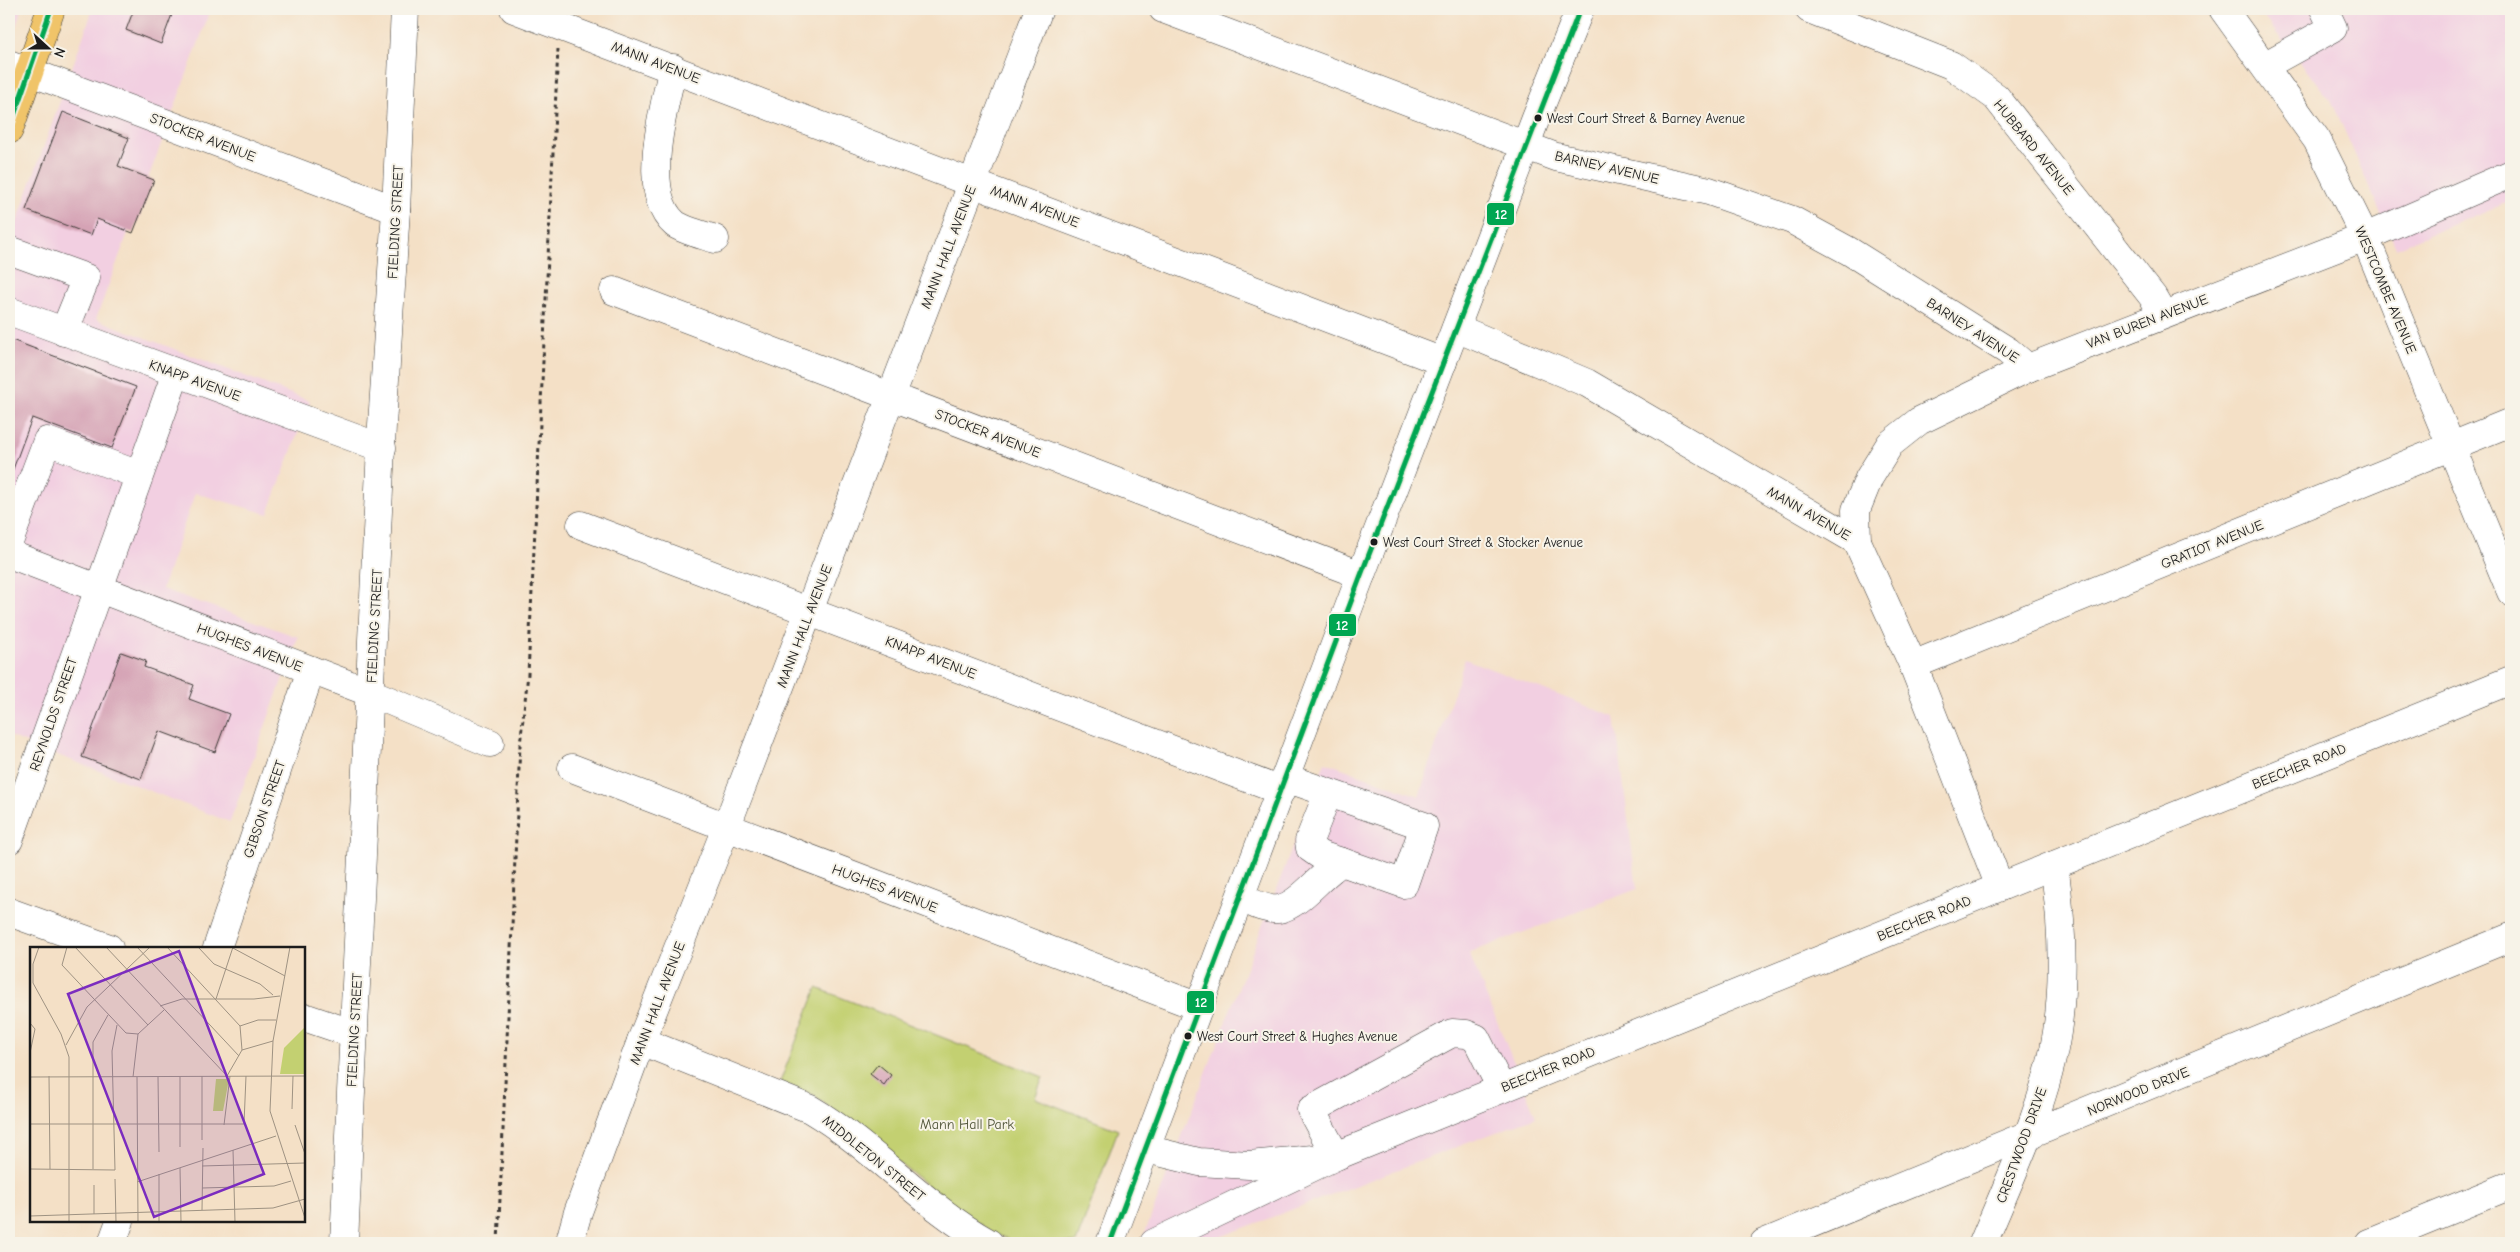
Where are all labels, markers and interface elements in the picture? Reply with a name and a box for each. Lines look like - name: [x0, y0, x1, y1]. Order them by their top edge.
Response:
- north arrow: [22, 22, 72, 72]
- street label: MANN AVENUE: [609, 38, 703, 87]
- text: N: [50, 45, 69, 60]
- street label: HUBBARD AVENUE: [1990, 96, 2077, 198]
- street label: STOCKER AVENUE: [148, 109, 258, 165]
- place label: West Court Street & Barney Avenue: [1547, 111, 1746, 126]
- marker: West Court Street & Barney Avenue: [1533, 113, 1543, 123]
- street label: BARNEY AVENUE: [1553, 147, 1661, 188]
- street label: FIELDING STREET: [384, 164, 407, 280]
- street label: MANN AVENUE: [988, 182, 1082, 231]
- street label: MANN HALL AVENUE: [917, 183, 980, 311]
- line badge: 12: [1486, 202, 1515, 226]
- text: 12: [1495, 206, 1507, 223]
- street label: WESTCOMBE AVENUE: [2351, 224, 2420, 356]
- street label: VAN BUREN AVENUE: [2084, 291, 2210, 352]
- street label: BARNEY AVENUE: [1923, 294, 2022, 367]
- street label: KNAPP AVENUE: [147, 356, 243, 405]
- street label: STOCKER AVENUE: [933, 405, 1043, 461]
- street label: MANN AVENUE: [1764, 483, 1854, 544]
- street label: GRATIOT AVENUE: [2158, 516, 2266, 573]
- place label: West Court Street & Stocker Avenue: [1383, 535, 1583, 550]
- marker: West Court Street & Stocker Avenue: [1369, 537, 1379, 547]
- street label: MANN HALL AVENUE: [773, 562, 836, 690]
- street label: FIELDING STREET: [363, 568, 386, 684]
- line badge: 12: [1328, 613, 1357, 637]
- text: 12: [1336, 617, 1348, 634]
- street label: HUGHES AVENUE: [195, 620, 305, 675]
- street label: KNAPP AVENUE: [883, 632, 979, 683]
- street label: REYNOLDS STREET: [26, 654, 81, 773]
- street label: BEECHER ROAD: [2250, 740, 2349, 793]
- street label: GIBSON STREET: [240, 757, 289, 860]
- street label: HUGHES AVENUE: [830, 861, 940, 916]
- street label: BEECHER ROAD: [1875, 892, 1974, 945]
- street label: MANN HALL AVENUE: [626, 939, 689, 1067]
- inset map: [30, 947, 305, 1222]
- street label: FIELDING STREET: [343, 972, 366, 1088]
- line badge: 12: [1186, 990, 1215, 1014]
- text: 12: [1195, 994, 1207, 1011]
- place label: West Court Street & Hughes Avenue: [1197, 1029, 1398, 1044]
- marker: West Court Street & Hughes Avenue: [1183, 1031, 1193, 1041]
- street label: BEECHER ROAD: [1499, 1043, 1598, 1096]
- street label: NORWOOD DRIVE: [2085, 1063, 2192, 1120]
- street label: CRESTWOOD DRIVE: [1993, 1085, 2050, 1205]
- street label: MIDDLETON STREET: [819, 1112, 929, 1205]
- park label: Mann Hall Park: [920, 1116, 1014, 1133]

